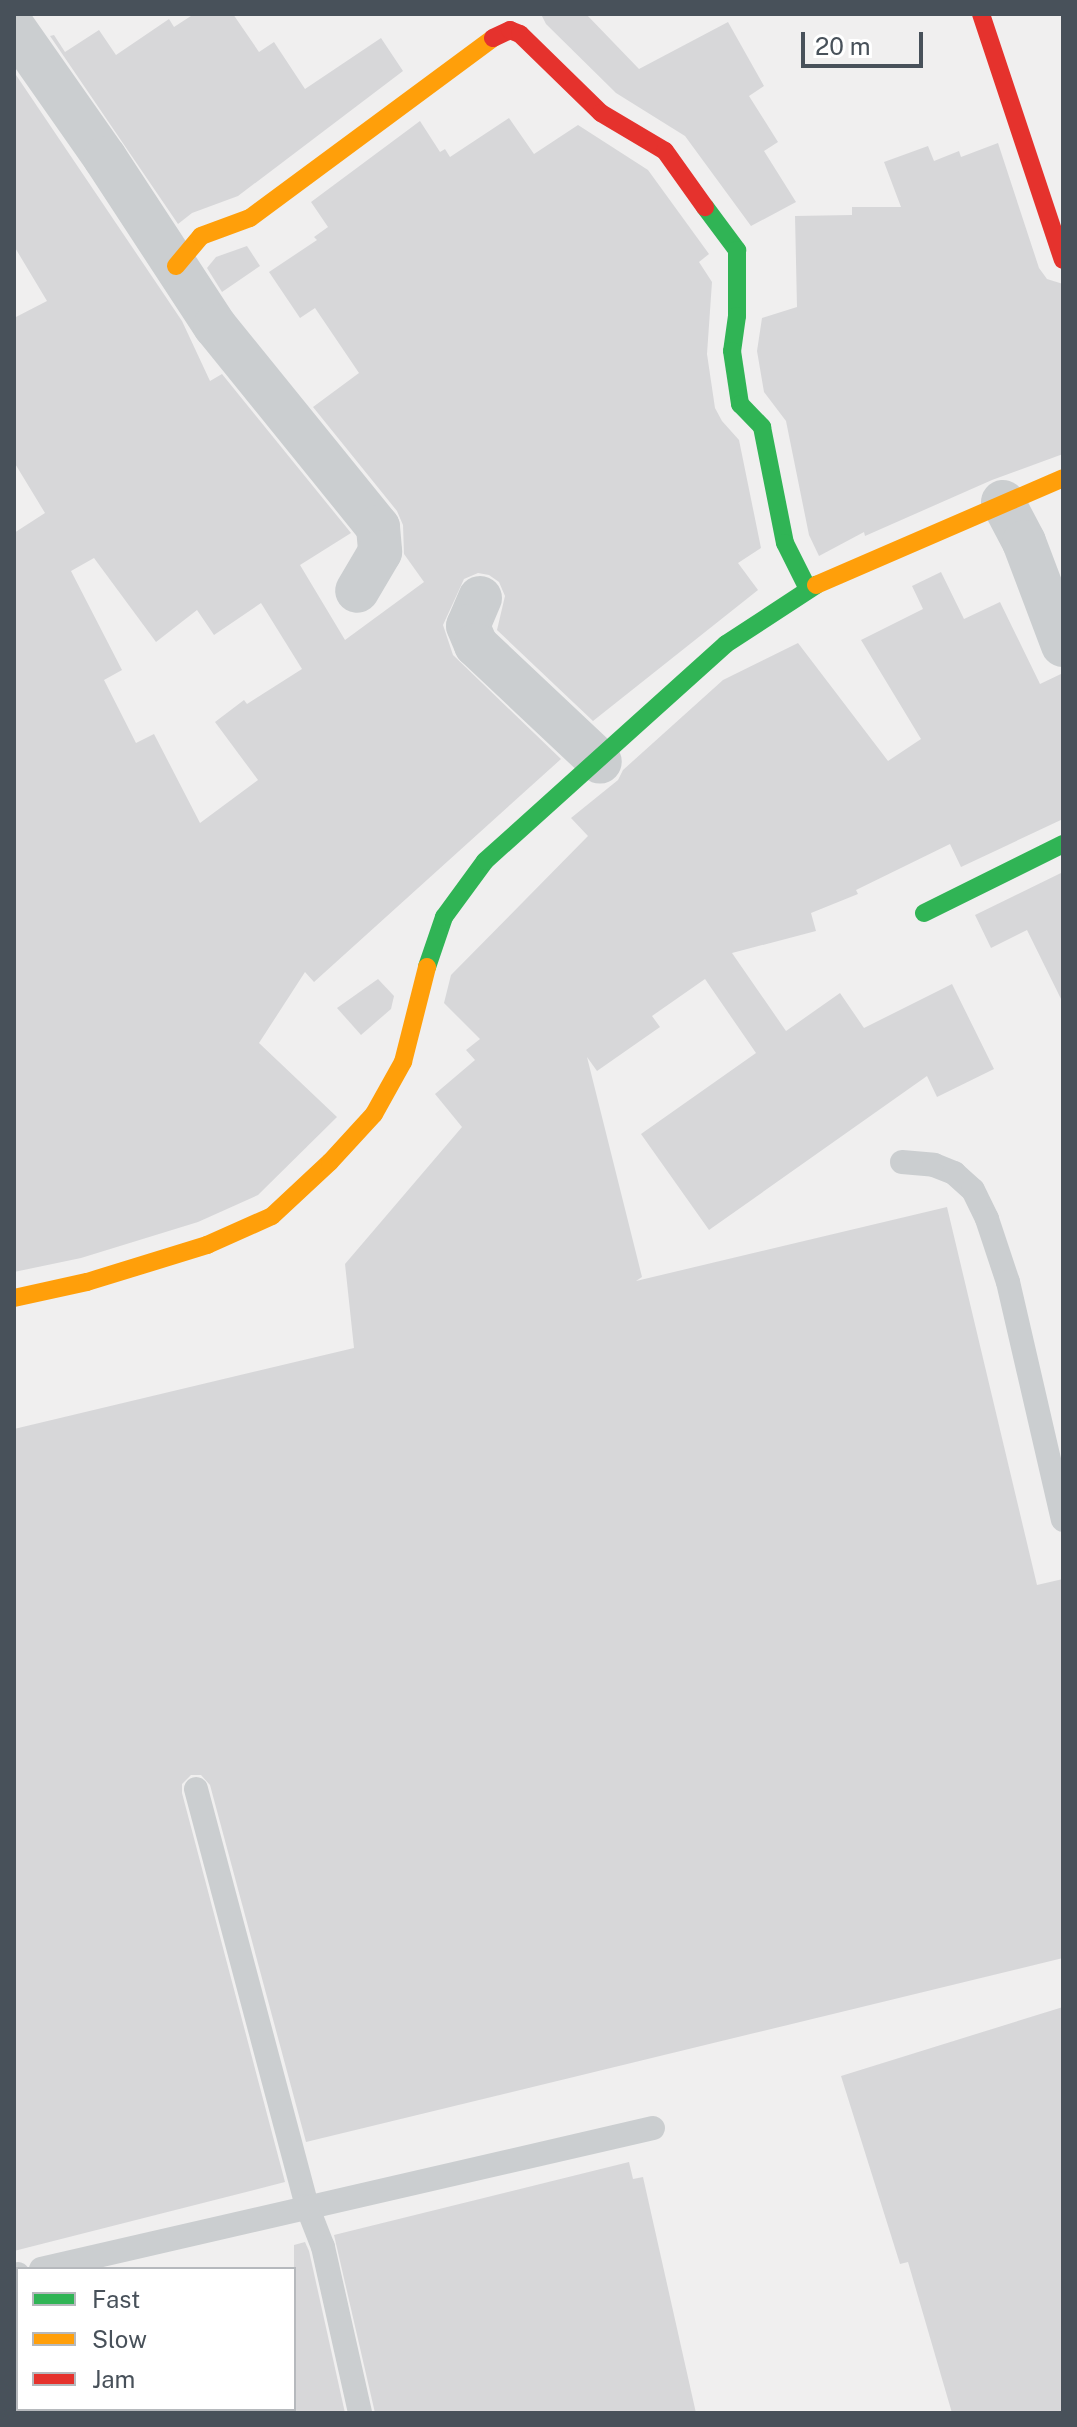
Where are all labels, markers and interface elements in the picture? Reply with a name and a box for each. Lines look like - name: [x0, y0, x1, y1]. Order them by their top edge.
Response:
- scale bar: [805, 16, 927, 66]
- text: 20 m: [815, 32, 871, 60]
- legend: [16, 2267, 296, 2411]
- text: Fast: [92, 2285, 140, 2313]
- text: Slow: [92, 2325, 147, 2353]
- text: Jam: [92, 2365, 135, 2393]

